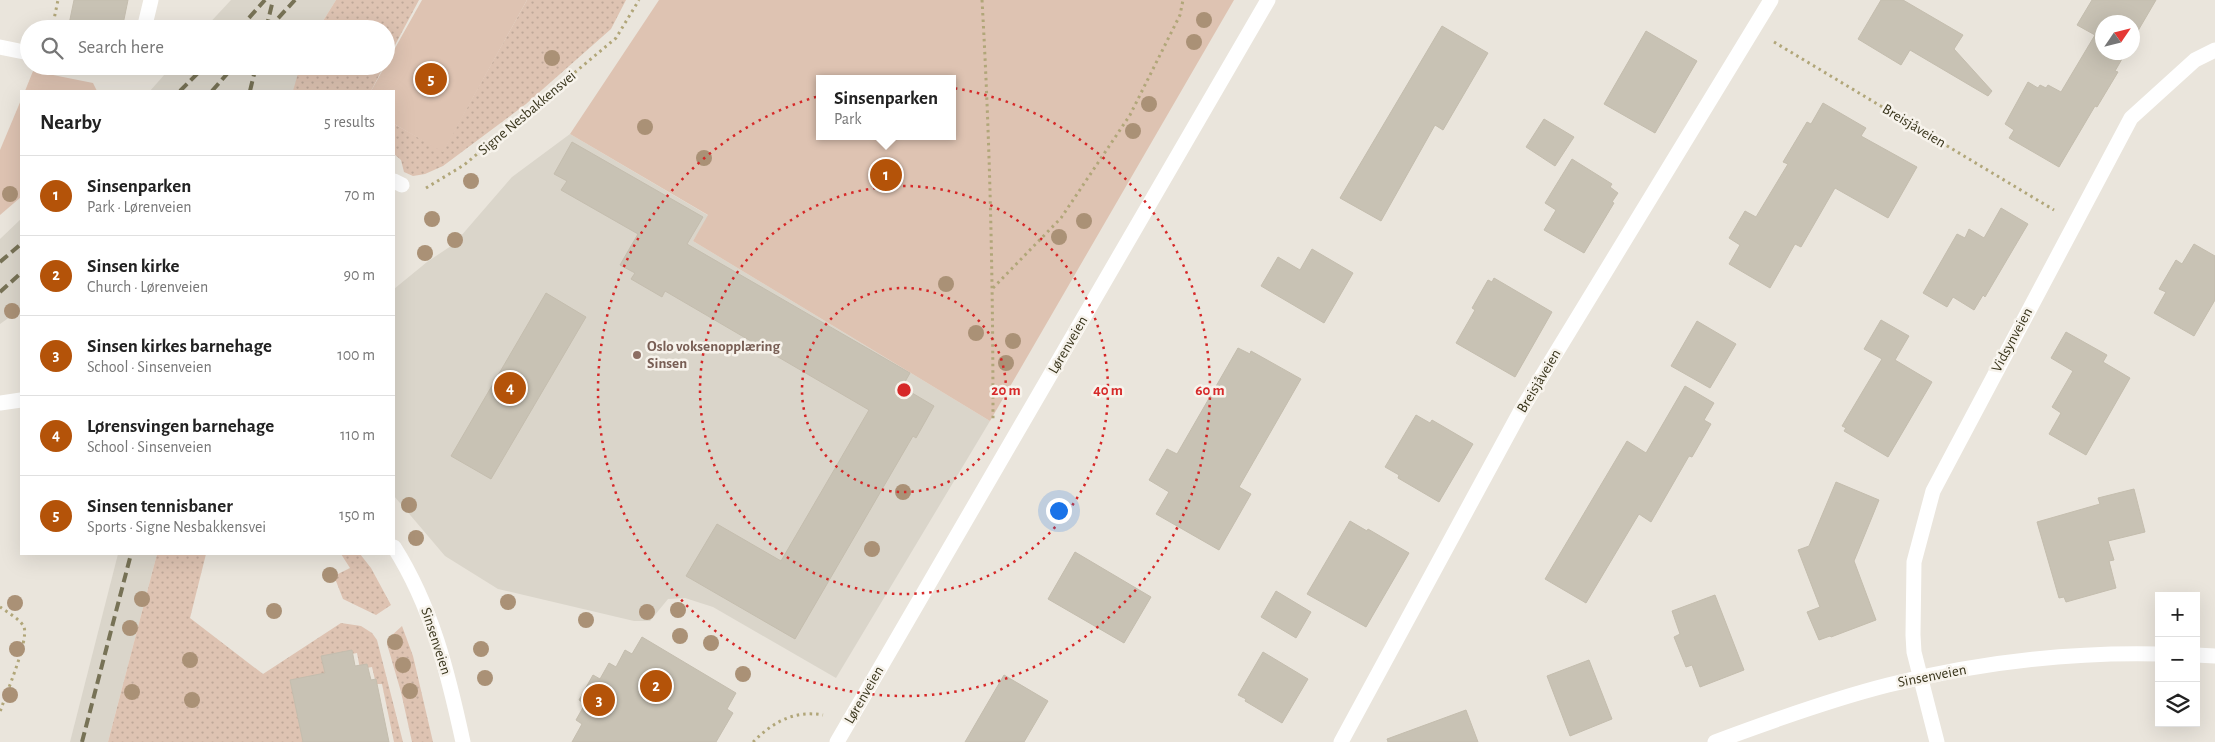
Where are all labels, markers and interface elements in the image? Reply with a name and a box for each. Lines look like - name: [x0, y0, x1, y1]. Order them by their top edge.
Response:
- north arrow: [2095, 15, 2140, 60]
- search box: [20, 20, 395, 75]
- icon: search: [38, 34, 66, 62]
- text: Search here: [78, 38, 164, 57]
- pin: 5: [415, 60, 447, 98]
- street label: Signe Nesbakkensvei: [475, 68, 579, 158]
- popup: [816, 75, 956, 140]
- text: Sinsenparken: [834, 89, 938, 108]
- street label: Breisjåveien: [1880, 101, 1948, 151]
- text: Park: [834, 111, 862, 127]
- text: Nearby: [40, 112, 101, 133]
- text: 5 results: [324, 114, 375, 130]
- pin: 1: [870, 156, 902, 194]
- text: Sinsenparken: [87, 177, 191, 196]
- text: 1: [53, 187, 59, 203]
- text: 70 m: [344, 187, 375, 203]
- text: Park · Lørenveien: [87, 199, 192, 215]
- text: Sinsen kirke: [87, 257, 180, 276]
- text: 2: [52, 267, 60, 283]
- text: 90 m: [344, 267, 375, 283]
- text: Church · Lørenveien: [87, 279, 208, 295]
- street label: Vidsynveien: [1989, 305, 2035, 375]
- street label: Lørenveien: [1046, 314, 1090, 376]
- text: Sinsen kirkes barnehage: [87, 337, 272, 356]
- place label: Oslo voksenopplæring Sinsen: [647, 339, 781, 371]
- text: 3: [53, 347, 59, 363]
- text: 100 m: [337, 347, 375, 363]
- street label: Breisjåveien: [1514, 347, 1564, 415]
- marker: Oslo voksenopplæring Sinsen: [631, 349, 643, 361]
- text: School · Sinsenveien: [87, 359, 212, 375]
- pin: 4: [494, 369, 526, 407]
- centre of rings: [895, 381, 913, 399]
- text: 20 m: [991, 383, 1021, 398]
- text: 40 m: [1093, 383, 1123, 398]
- text: 60 m: [1195, 383, 1225, 398]
- text: Lørensvingen barnehage: [87, 417, 274, 436]
- text: 4: [52, 427, 60, 443]
- text: 110 m: [340, 427, 375, 443]
- text: School · Sinsenveien: [87, 439, 212, 455]
- text: Sinsen tennisbaner: [87, 497, 233, 516]
- your location: [1046, 498, 1072, 524]
- text: 5: [53, 507, 59, 523]
- text: 150 m: [339, 507, 375, 523]
- text: Sports · Signe Nesbakkensvei: [87, 519, 266, 535]
- map controls: [2155, 592, 2200, 727]
- button: +: [2155, 592, 2200, 637]
- street label: Sinsenveien: [418, 606, 454, 676]
- button: −: [2155, 637, 2200, 682]
- street label: Sinsenveien: [1896, 662, 1968, 690]
- street label: Lørenveien: [842, 664, 886, 726]
- pin: 2: [640, 667, 672, 705]
- pin: 3: [583, 681, 615, 719]
- button: layers: [2155, 682, 2200, 727]

